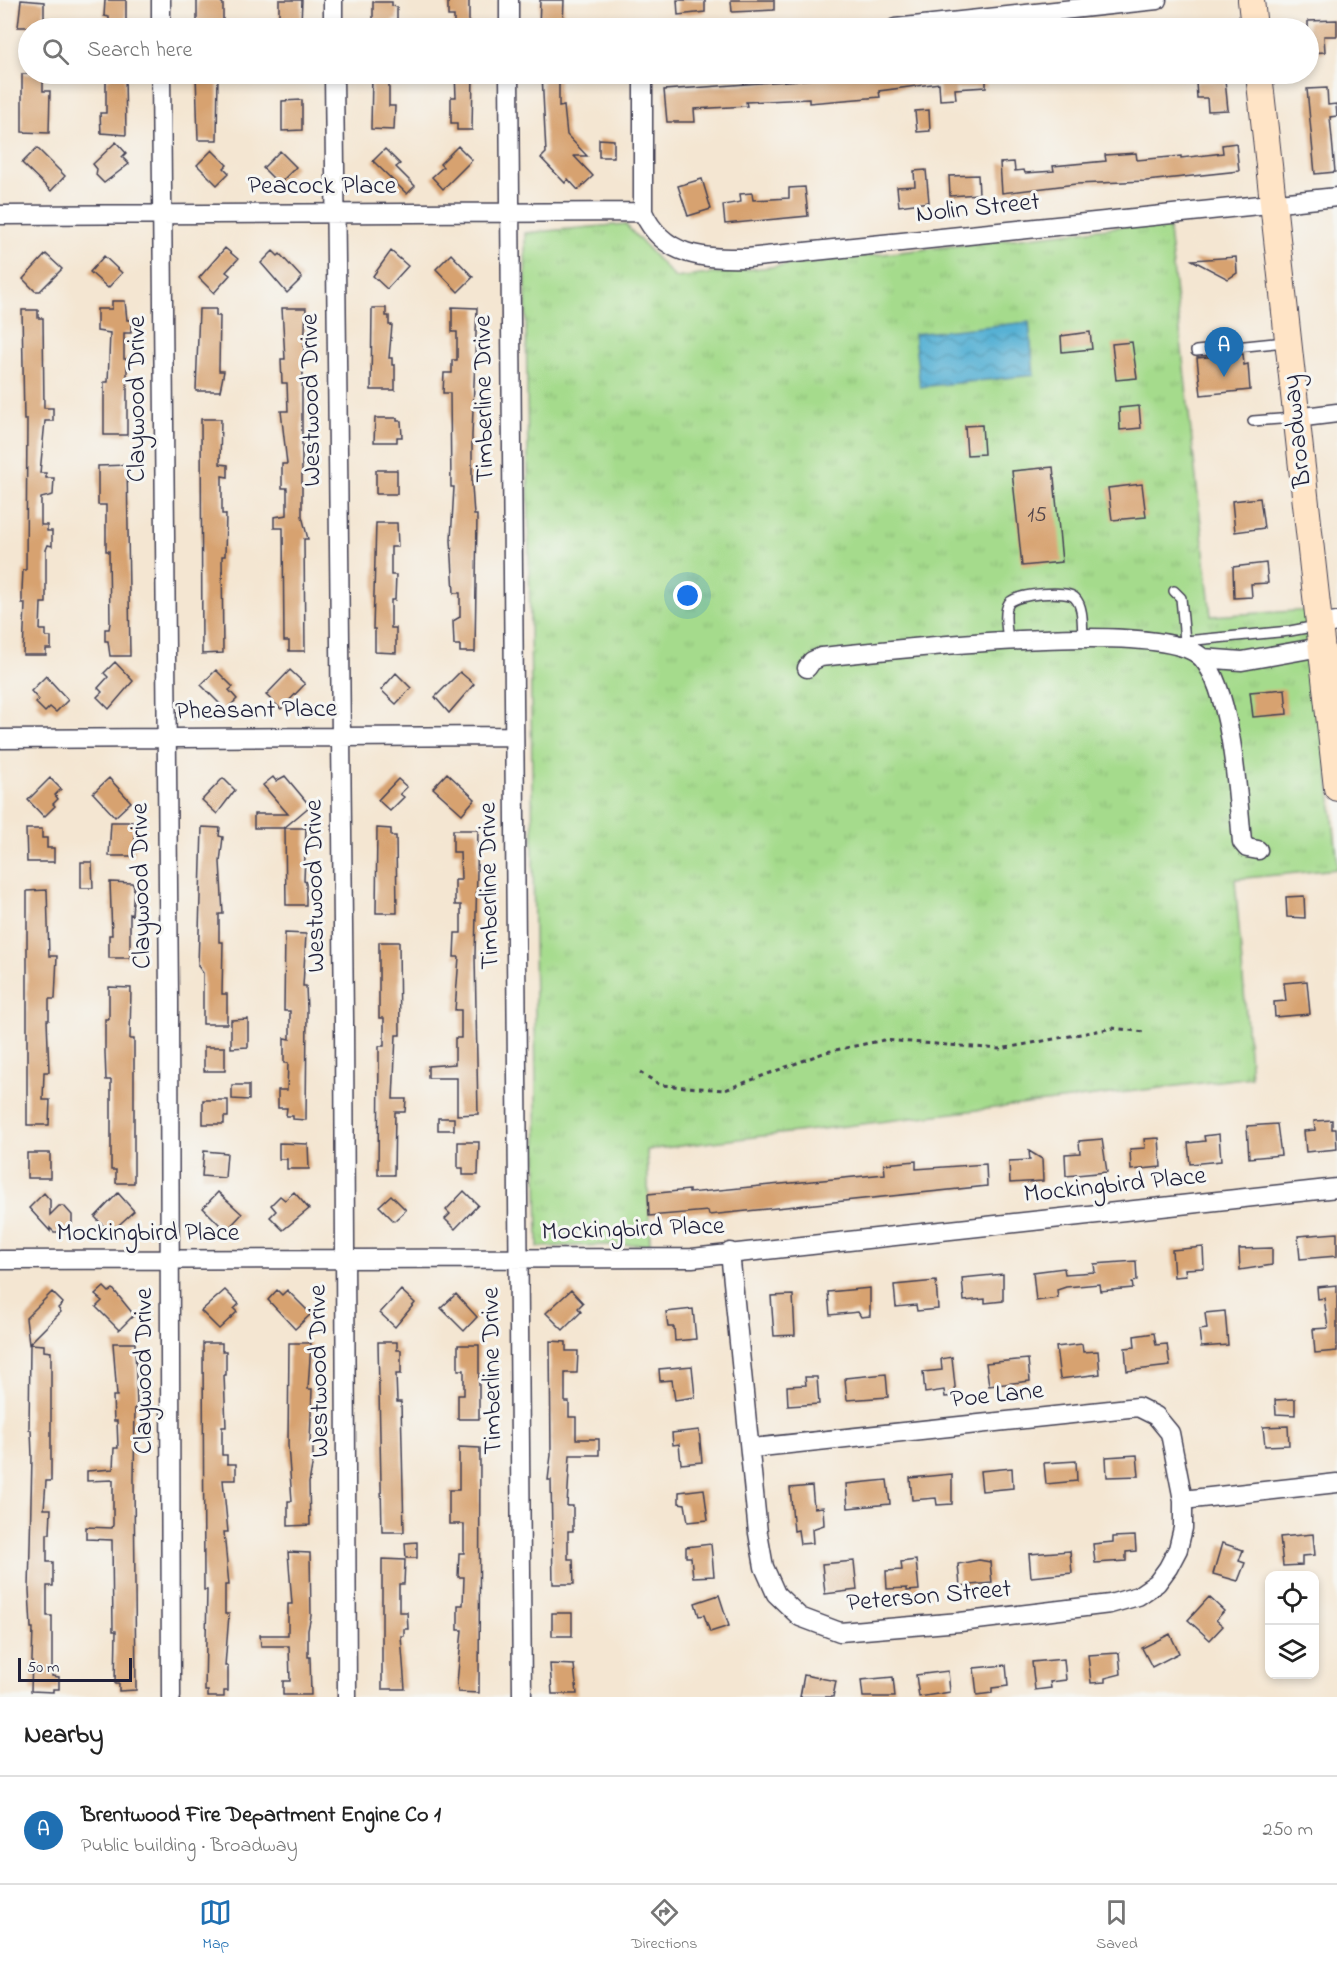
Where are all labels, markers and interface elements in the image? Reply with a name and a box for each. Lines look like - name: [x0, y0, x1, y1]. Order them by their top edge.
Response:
- search box: [18, 18, 1319, 84]
- icon: search: [39, 35, 72, 68]
- text: Search here: [87, 35, 192, 67]
- street label: Peacock Place: [248, 168, 397, 206]
- street label: Nolin Street: [914, 184, 1042, 234]
- street label: Westwood Drive: [291, 313, 333, 487]
- street label: Claywood Drive: [119, 315, 157, 482]
- street label: Timberline Drive: [465, 315, 505, 483]
- pin: A: [1204, 328, 1244, 377]
- street label: Broadway: [1273, 373, 1323, 490]
- house number: 15: [1027, 500, 1047, 532]
- your location: [673, 581, 702, 610]
- street label: Pheasant Place: [175, 691, 338, 731]
- street label: Westwood Drive: [295, 799, 337, 973]
- street label: Claywood Drive: [122, 802, 162, 970]
- street label: Timberline Drive: [470, 802, 510, 970]
- street label: Mockingbird Place: [1022, 1158, 1208, 1214]
- street label: Mockingbird Place: [541, 1208, 725, 1252]
- street label: Mockingbird Place: [56, 1215, 240, 1253]
- street label: Westwood Drive: [299, 1284, 341, 1458]
- street label: Claywood Drive: [126, 1287, 164, 1454]
- street label: Timberline Drive: [473, 1287, 513, 1455]
- street label: Poe Lane: [949, 1372, 1046, 1420]
- street label: Peterson Street: [845, 1571, 1013, 1623]
- map controls: [1265, 1571, 1319, 1679]
- button: locate: [1265, 1571, 1319, 1625]
- button: layers: [1265, 1625, 1319, 1679]
- scale bar: [18, 1655, 132, 1682]
- text: 50 m: [27, 1656, 59, 1680]
- text: Nearby: [24, 1717, 103, 1755]
- text: Brentwood Fire Department Engine Co 1: [81, 1800, 441, 1832]
- text: A: [37, 1816, 50, 1845]
- text: 250 m: [1262, 1816, 1313, 1845]
- text: Public building · Broadway: [81, 1832, 298, 1861]
- tab: Map: [199, 1896, 232, 1956]
- tab: Directions: [631, 1896, 697, 1956]
- tab: Saved: [1096, 1896, 1138, 1956]

